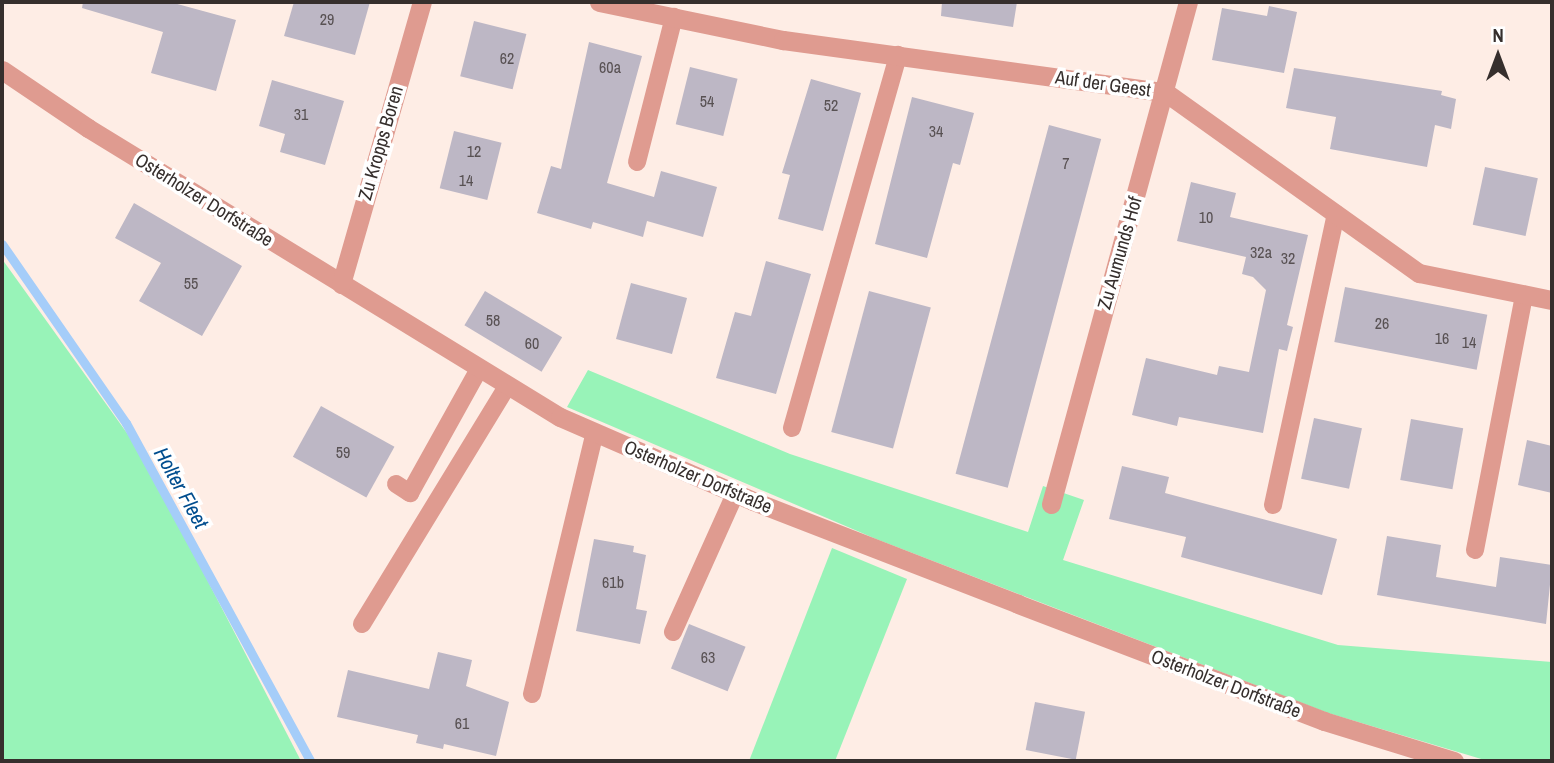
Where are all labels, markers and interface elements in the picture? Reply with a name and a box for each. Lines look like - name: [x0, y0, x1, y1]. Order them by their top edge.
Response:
- house number: 29: [320, 9, 334, 29]
- north arrow: [1463, 21, 1533, 91]
- text: N: [1492, 22, 1504, 48]
- house number: 62: [500, 48, 514, 68]
- house number: 60a: [599, 57, 621, 77]
- street label: Auf der Geest: [1054, 66, 1152, 102]
- street label: Zu Kropps Boren: [354, 83, 408, 203]
- house number: 54: [700, 91, 714, 111]
- house number: 52: [824, 95, 838, 115]
- house number: 31: [294, 104, 308, 124]
- house number: 34: [929, 121, 943, 141]
- house number: 12: [467, 141, 481, 161]
- street label: Osterholzer Dorfstraße: [131, 148, 277, 252]
- house number: 7: [1062, 153, 1070, 173]
- house number: 14: [459, 170, 473, 190]
- street label: Zu Aumunds Hof: [1093, 194, 1147, 312]
- house number: 10: [1199, 207, 1213, 227]
- house number: 32a: [1250, 242, 1272, 262]
- house number: 32: [1281, 248, 1295, 268]
- house number: 55: [184, 273, 198, 293]
- house number: 58: [486, 310, 500, 330]
- house number: 26: [1375, 313, 1389, 333]
- house number: 16: [1435, 328, 1449, 348]
- house number: 14: [1462, 332, 1476, 352]
- house number: 60: [525, 333, 539, 353]
- street label: Osterholzer Dorfstraße: [621, 436, 775, 518]
- house number: 59: [336, 442, 350, 462]
- water label: Holter Fleet: [148, 443, 214, 533]
- house number: 61b: [602, 572, 624, 592]
- street label: Osterholzer Dorfstraße: [1148, 645, 1304, 723]
- house number: 63: [701, 647, 715, 667]
- house number: 61: [455, 713, 469, 733]

